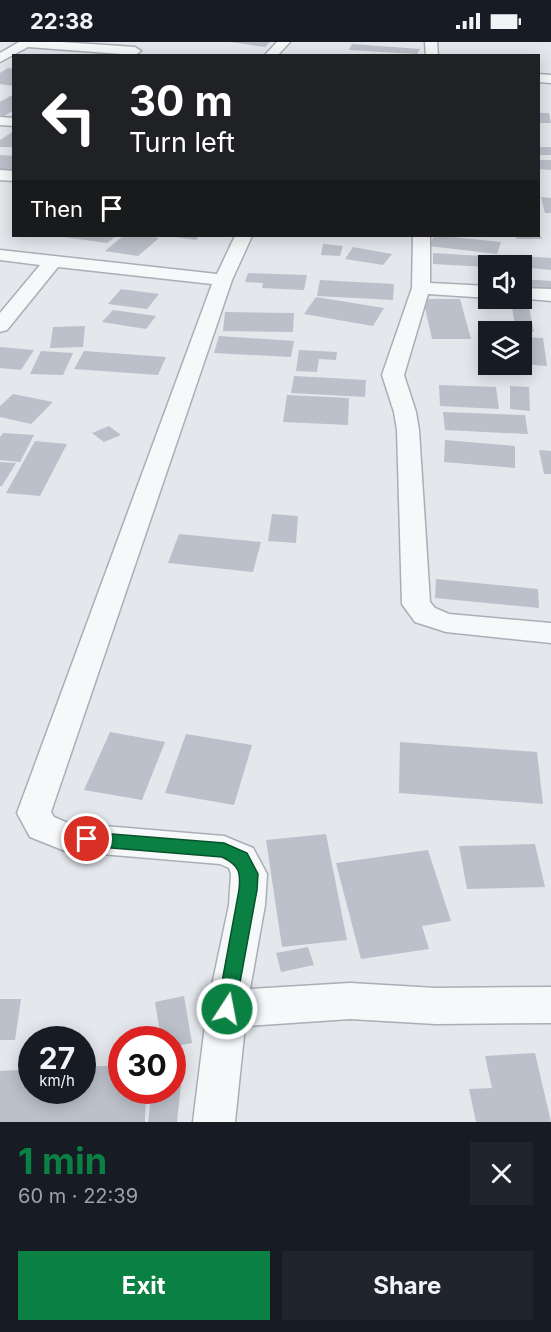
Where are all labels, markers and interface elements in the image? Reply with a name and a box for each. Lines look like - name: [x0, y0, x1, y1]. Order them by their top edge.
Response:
- text: 22:38: [30, 8, 94, 34]
- text: 30 m: [129, 75, 233, 126]
- icon: left: [30, 78, 108, 156]
- text: Turn left: [129, 126, 235, 159]
- icon: arrive: [95, 192, 128, 225]
- text: Then: [30, 196, 83, 222]
- map controls: [478, 255, 532, 375]
- button: sound: [478, 255, 532, 309]
- button: layers: [478, 321, 532, 375]
- pin: [61, 813, 112, 864]
- icon: arrive: [70, 822, 103, 855]
- position arrow: [195, 977, 259, 1041]
- speed limit sign: 30: [108, 1026, 186, 1104]
- text: 27: [39, 1040, 75, 1076]
- text: km/h: [39, 1071, 75, 1090]
- text: 1 min: [18, 1139, 107, 1183]
- button: close: [470, 1142, 533, 1205]
- text: 60 m · 22:39: [18, 1184, 138, 1208]
- button: Exit: [18, 1251, 270, 1320]
- button: Share: [282, 1251, 533, 1320]

